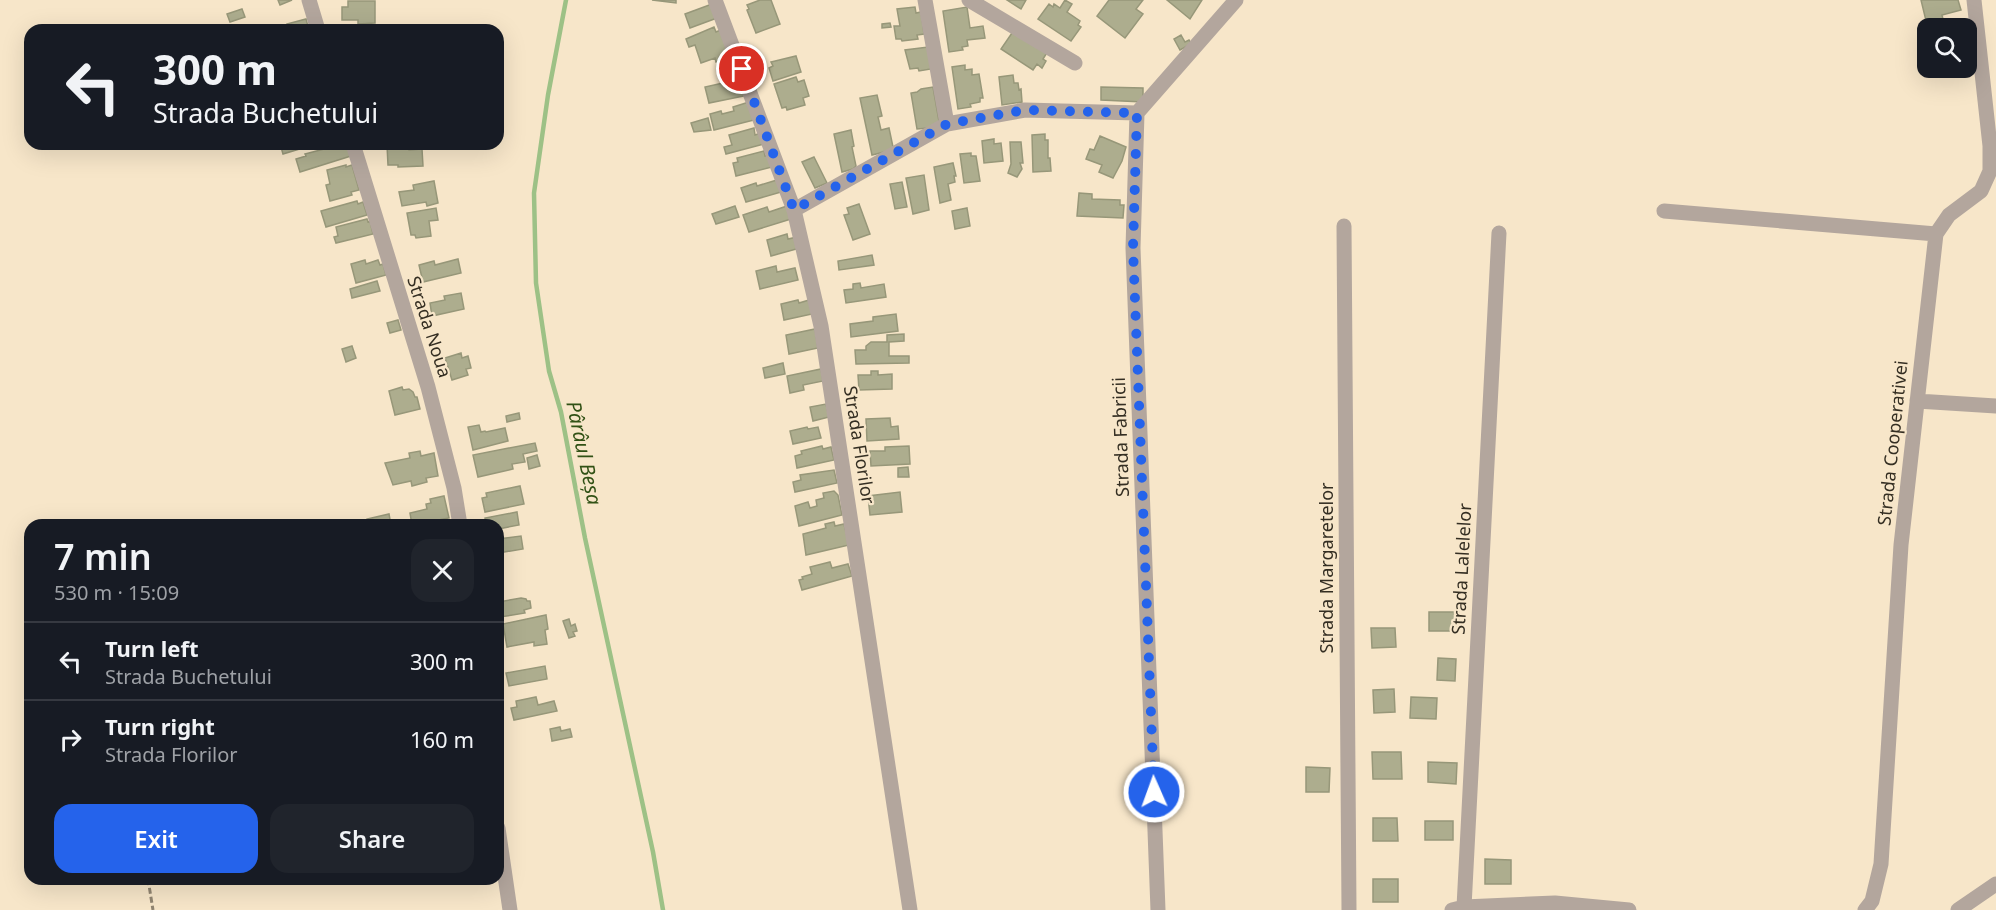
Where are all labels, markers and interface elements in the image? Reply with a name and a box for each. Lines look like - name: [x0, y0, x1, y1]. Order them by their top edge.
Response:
- map controls: [1917, 18, 1977, 78]
- button: search: [1917, 18, 1977, 78]
- text: 300 m: [153, 40, 277, 97]
- pin: [716, 43, 767, 94]
- icon: left: [54, 48, 132, 126]
- icon: arrive: [725, 52, 758, 85]
- text: Strada Buchetului: [153, 94, 378, 131]
- street label: Strada Noua: [402, 273, 458, 380]
- street label: Strada Cooperativei: [1871, 359, 1913, 527]
- street label: Strada Fabricii: [1106, 377, 1134, 497]
- street label: Strada Florilor: [839, 384, 881, 506]
- water label: Pârâul Beșa: [560, 398, 609, 507]
- street label: Strada Margaretelor: [1314, 482, 1338, 654]
- street label: Strada Lalelelor: [1446, 502, 1476, 635]
- text: 7 min: [54, 532, 152, 581]
- button: close: [411, 539, 474, 602]
- text: 530 m · 15:09: [54, 579, 179, 606]
- text: Turn left: [105, 633, 199, 663]
- icon: left: [54, 645, 87, 678]
- text: 300 m: [410, 646, 474, 676]
- text: Strada Buchetului: [105, 663, 272, 690]
- text: Turn right: [105, 711, 215, 741]
- icon: right: [54, 723, 87, 756]
- text: 160 m: [410, 724, 474, 754]
- text: Strada Florilor: [105, 741, 238, 768]
- position arrow: [1122, 760, 1186, 824]
- button: Exit: [54, 804, 258, 873]
- button: Share: [270, 804, 474, 873]

